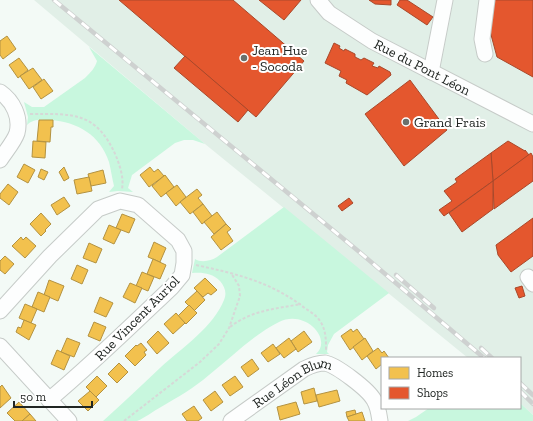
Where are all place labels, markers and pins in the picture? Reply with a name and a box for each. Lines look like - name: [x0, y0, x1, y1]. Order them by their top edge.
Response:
- place label: Jean Hue - Socoda: [252, 42, 308, 75]
- marker: Jean Hue - Socoda: [239, 53, 249, 63]
- place label: Grand Frais: [414, 114, 486, 131]
- marker: Grand Frais: [401, 117, 411, 127]

